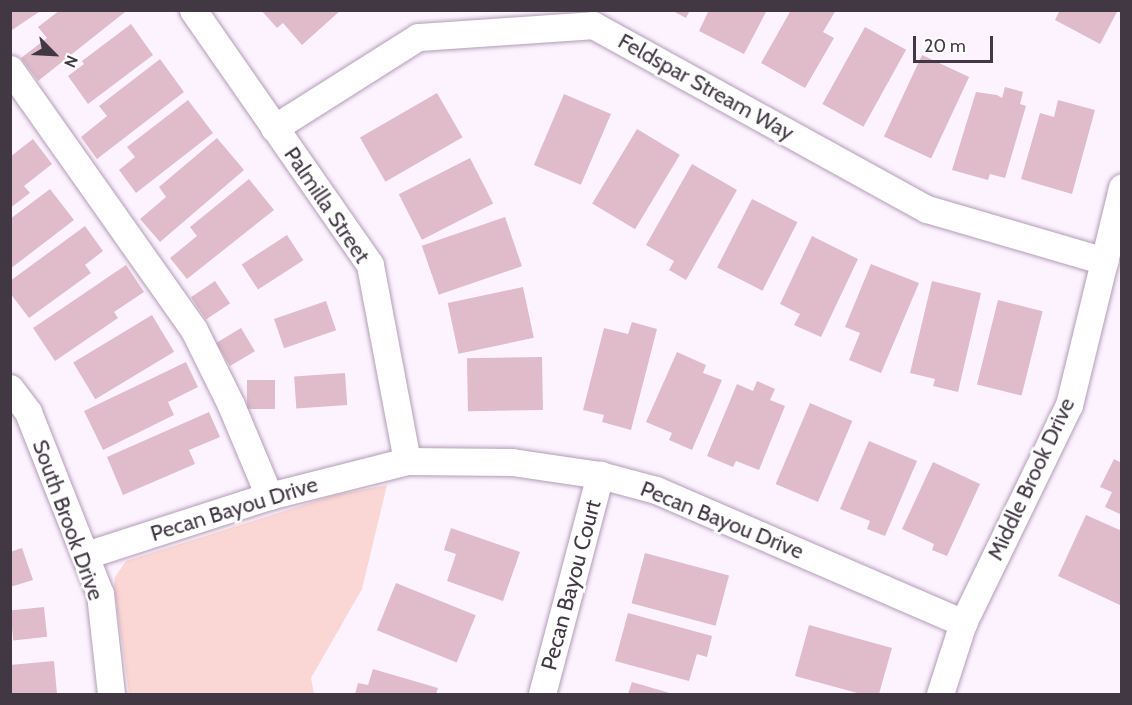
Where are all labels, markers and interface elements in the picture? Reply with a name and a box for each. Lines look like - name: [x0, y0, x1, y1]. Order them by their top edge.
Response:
- north arrow: [24, 24, 84, 84]
- scale bar: [916, 24, 996, 62]
- street label: Feldspar Stream Way: [614, 28, 798, 146]
- text: 20 m: [924, 35, 966, 57]
- text: N: [60, 52, 82, 71]
- street label: Palmilla Street: [278, 142, 376, 268]
- street label: Middle Brook Drive: [982, 394, 1080, 564]
- street label: South Brook Drive: [27, 436, 109, 604]
- street label: Pecan Bayou Drive: [147, 471, 321, 547]
- street label: Pecan Bayou Drive: [637, 475, 807, 565]
- street label: Pecan Bayou Court: [536, 497, 606, 673]

